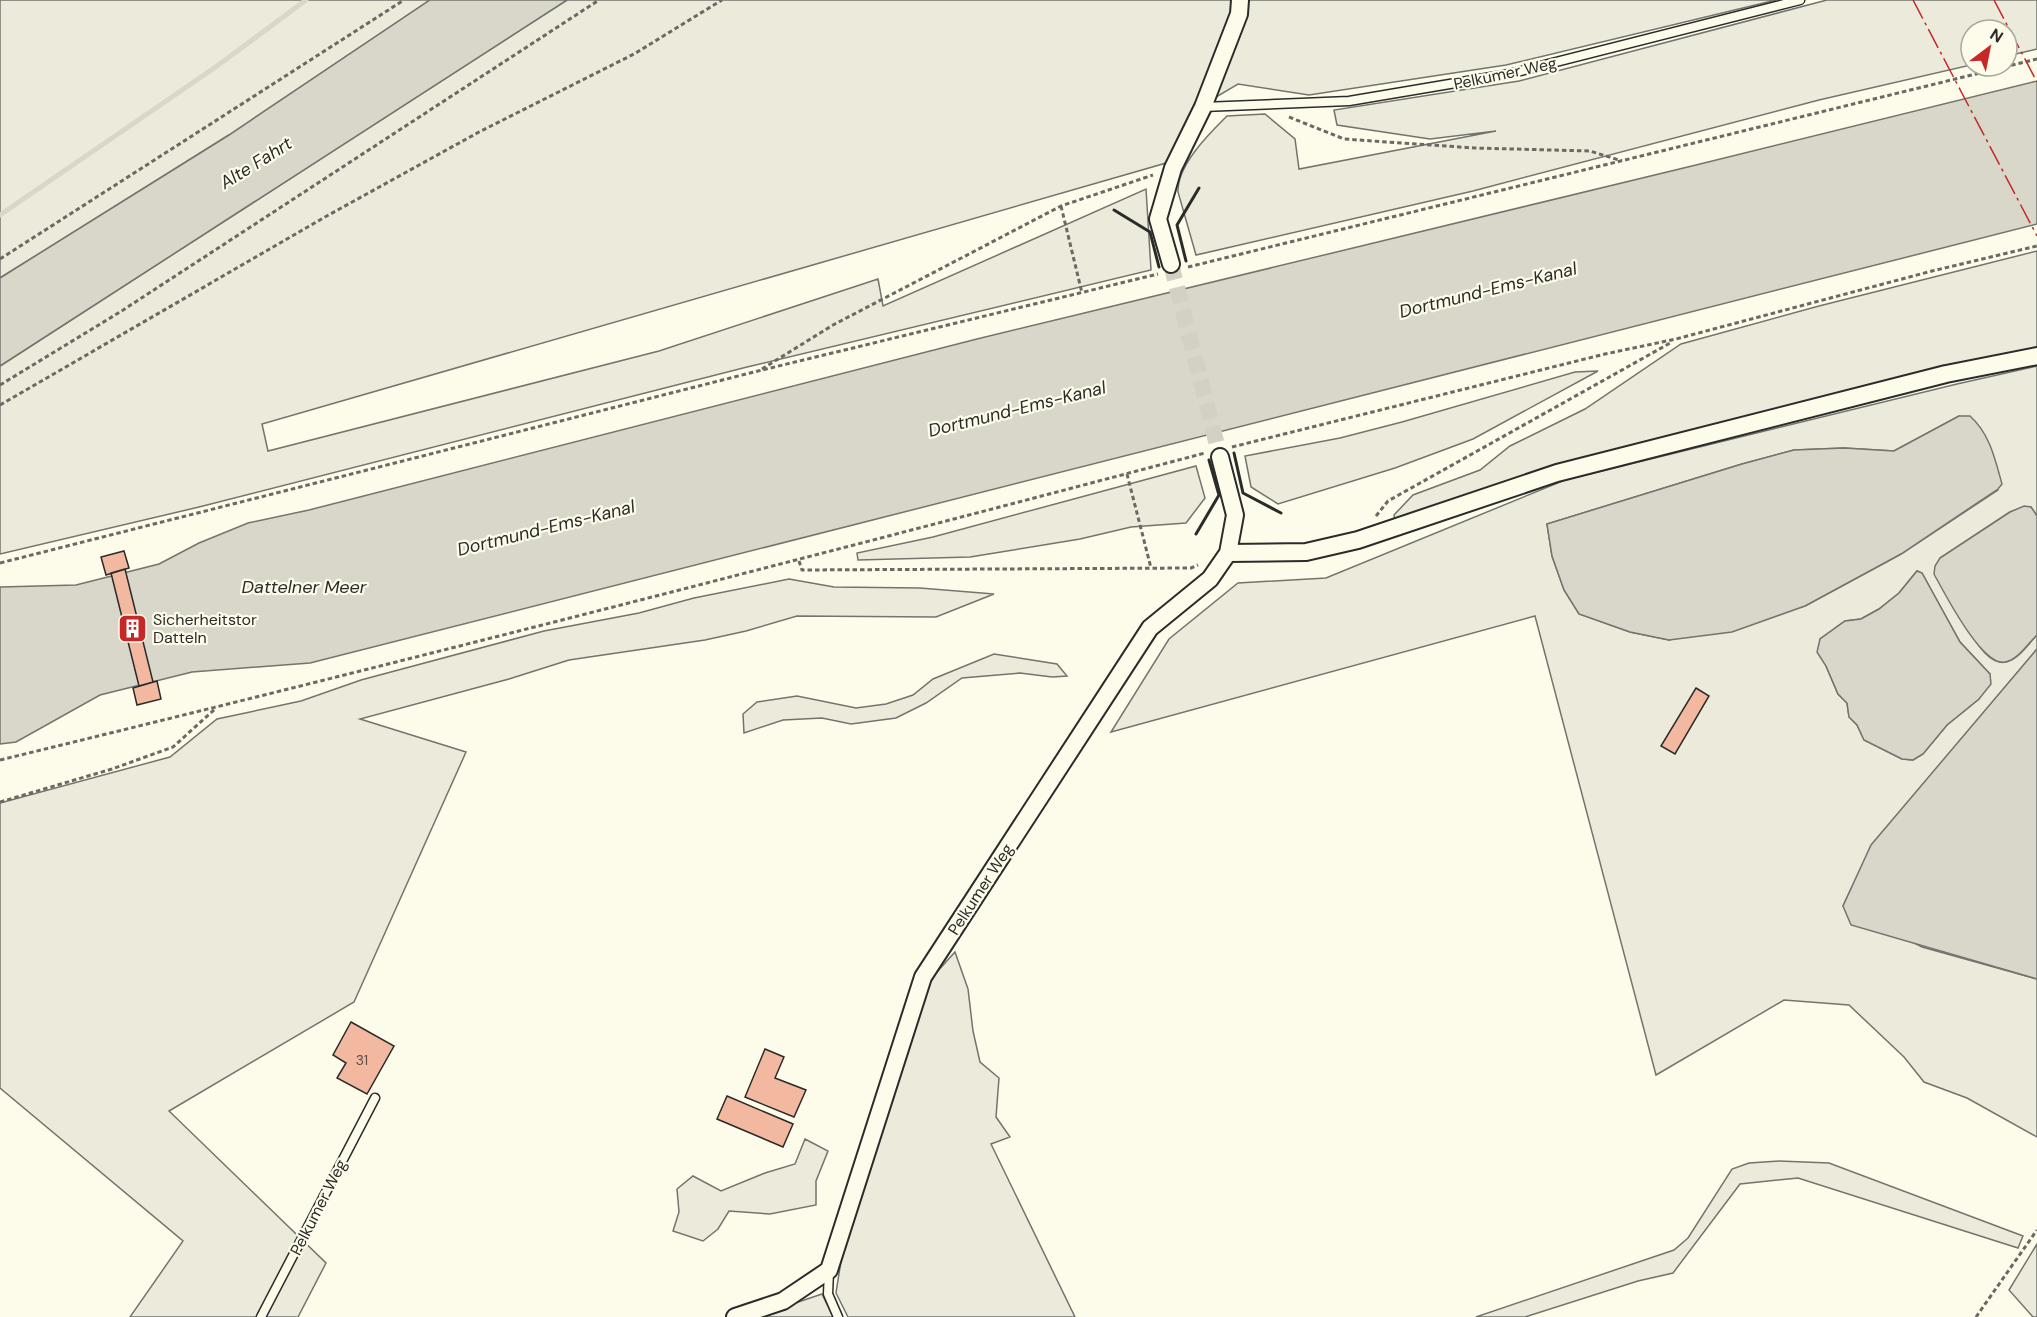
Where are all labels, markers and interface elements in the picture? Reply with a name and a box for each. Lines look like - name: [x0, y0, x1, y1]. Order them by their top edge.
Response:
- north arrow: [1959, 18, 2019, 78]
- text: N: [1986, 24, 2007, 48]
- street label: Pelkumer Weg: [1452, 52, 1559, 95]
- water label: Alte Fahrt: [214, 131, 298, 195]
- water label: Dortmund-Ems-Kanal: [1397, 256, 1580, 324]
- water label: Dortmund-Ems-Kanal: [926, 375, 1109, 443]
- water label: Dortmund-Ems-Kanal: [455, 494, 638, 562]
- water label: Dattelner Meer: [241, 575, 368, 599]
- place label: Sicherheitstor Datteln: [153, 609, 257, 648]
- building icon: Sicherheitstor Datteln: [116, 612, 148, 644]
- street label: Pelkumer Weg: [943, 840, 1018, 939]
- house number: 31: [356, 1051, 368, 1069]
- street label: Pelkumer Weg: [285, 1156, 352, 1259]

